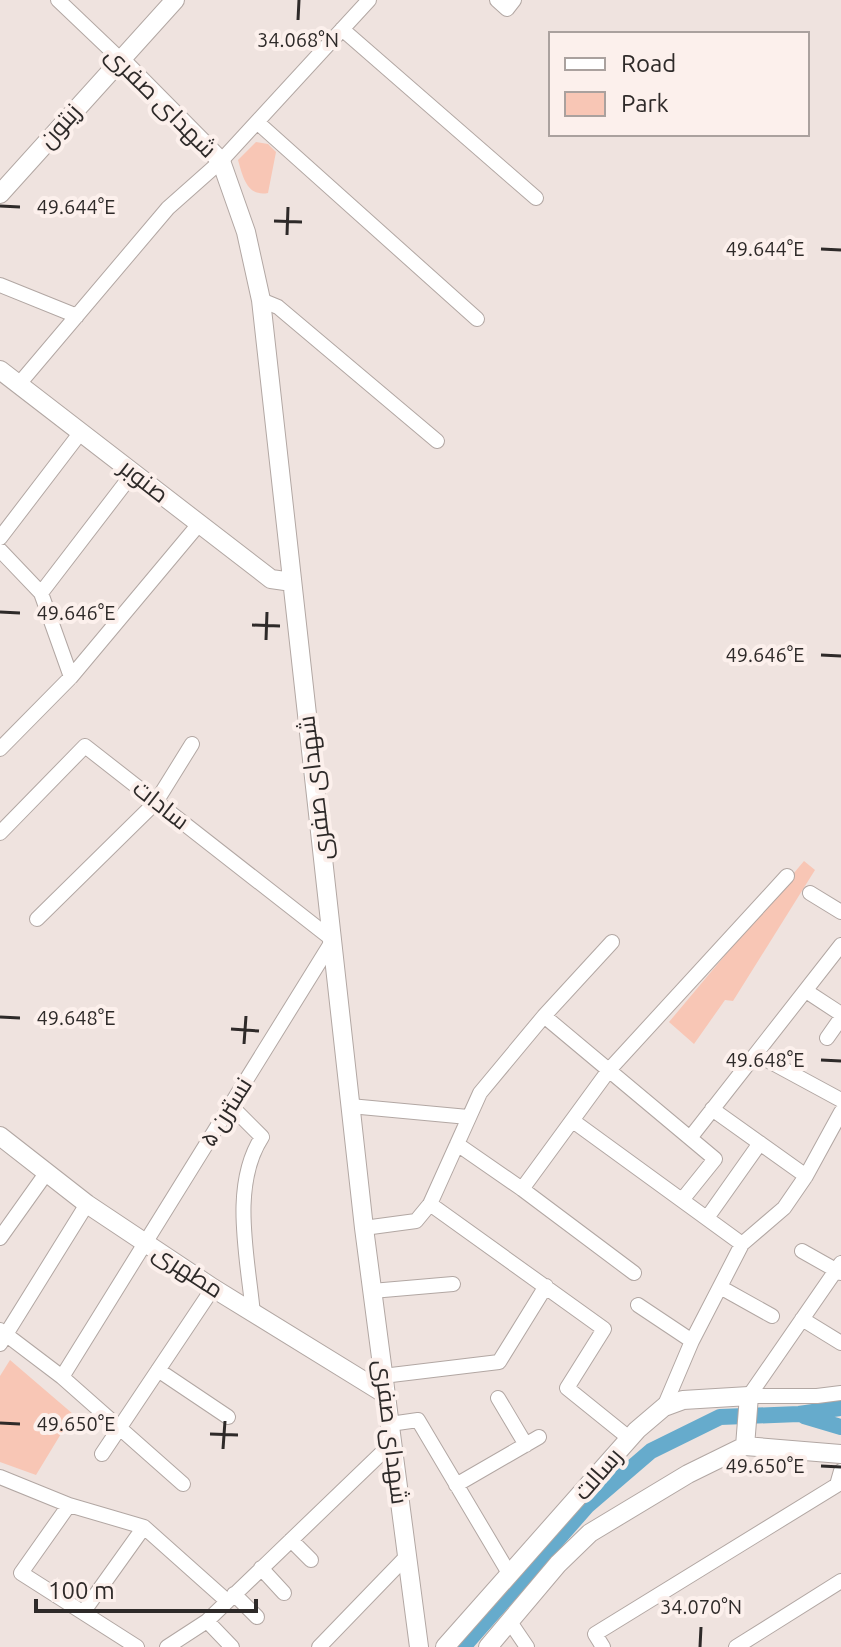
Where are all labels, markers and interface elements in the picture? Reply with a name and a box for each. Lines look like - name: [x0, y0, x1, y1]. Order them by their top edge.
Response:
- text: 34.068°N: [257, 28, 339, 51]
- legend: [549, 32, 809, 136]
- street label: شهدای صفری: [100, 41, 222, 163]
- text: Road: [621, 50, 676, 77]
- text: Park: [621, 90, 669, 117]
- street label: زیتون: [33, 98, 87, 154]
- text: 49.644°E: [37, 195, 116, 218]
- text: 49.644°E: [726, 237, 805, 260]
- street label: صنوبر: [113, 452, 174, 508]
- text: 49.646°E: [37, 601, 116, 624]
- text: 49.646°E: [726, 643, 805, 666]
- street label: شهدای صفری: [292, 714, 338, 862]
- street label: سادات: [128, 774, 195, 835]
- text: 49.648°E: [37, 1006, 116, 1029]
- text: 49.648°E: [726, 1048, 805, 1071]
- street label: نسترن ۵: [194, 1072, 258, 1152]
- street label: مطهری: [148, 1238, 228, 1304]
- street label: شهدای صفری: [368, 1358, 414, 1506]
- text: 49.650°E: [37, 1412, 116, 1435]
- street label: رسالت: [568, 1442, 627, 1505]
- text: 49.650°E: [726, 1454, 805, 1477]
- scale bar: [36, 1563, 256, 1613]
- text: 100 m: [48, 1577, 115, 1604]
- text: 34.070°N: [660, 1595, 742, 1618]

